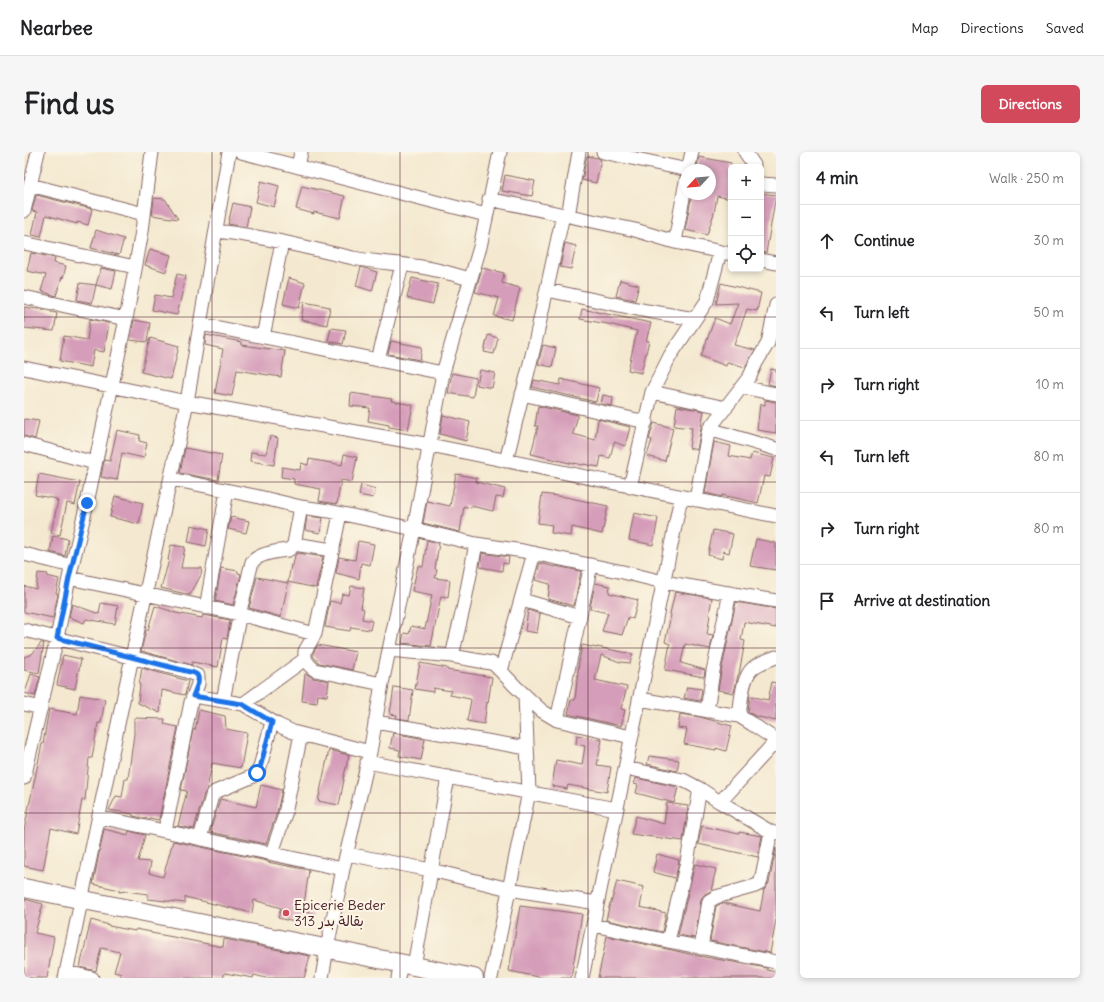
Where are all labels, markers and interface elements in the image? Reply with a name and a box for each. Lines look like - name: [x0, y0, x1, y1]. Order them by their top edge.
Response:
- text: Nearbee: [20, 16, 93, 40]
- text: Map: [911, 19, 938, 37]
- text: Directions: [960, 19, 1024, 37]
- text: Saved: [1046, 19, 1084, 37]
- button: Directions: [981, 85, 1080, 123]
- text: Find us: [24, 86, 115, 122]
- north arrow: [680, 164, 716, 200]
- map controls: [728, 164, 764, 272]
- button: +: [728, 164, 764, 200]
- text: 4 min: [816, 167, 858, 189]
- text: Walk · 250 m: [989, 170, 1064, 187]
- button: −: [728, 200, 764, 236]
- icon: ahead: [816, 230, 838, 252]
- text: Continue: [854, 231, 915, 250]
- text: 30 m: [1034, 232, 1064, 249]
- button: locate: [728, 236, 764, 272]
- icon: left: [816, 302, 838, 324]
- text: Turn left: [854, 303, 909, 322]
- text: 50 m: [1033, 304, 1064, 321]
- icon: right: [816, 374, 838, 396]
- text: Turn right: [854, 375, 919, 394]
- text: 10 m: [1036, 376, 1064, 393]
- icon: left: [816, 446, 838, 468]
- text: Turn left: [854, 447, 909, 466]
- text: 80 m: [1033, 448, 1064, 465]
- route end: [78, 494, 96, 512]
- icon: right: [816, 518, 838, 540]
- text: Turn right: [854, 519, 919, 538]
- text: 80 m: [1033, 520, 1064, 537]
- icon: arrive: [816, 590, 838, 612]
- text: Arrive at destination: [854, 591, 990, 610]
- route start: [248, 764, 266, 782]
- place label: Epicerie Beder 313 بقالة بدر: [294, 896, 386, 930]
- marker: Epicerie Beder 313 بقالة بدر: [281, 908, 291, 918]

